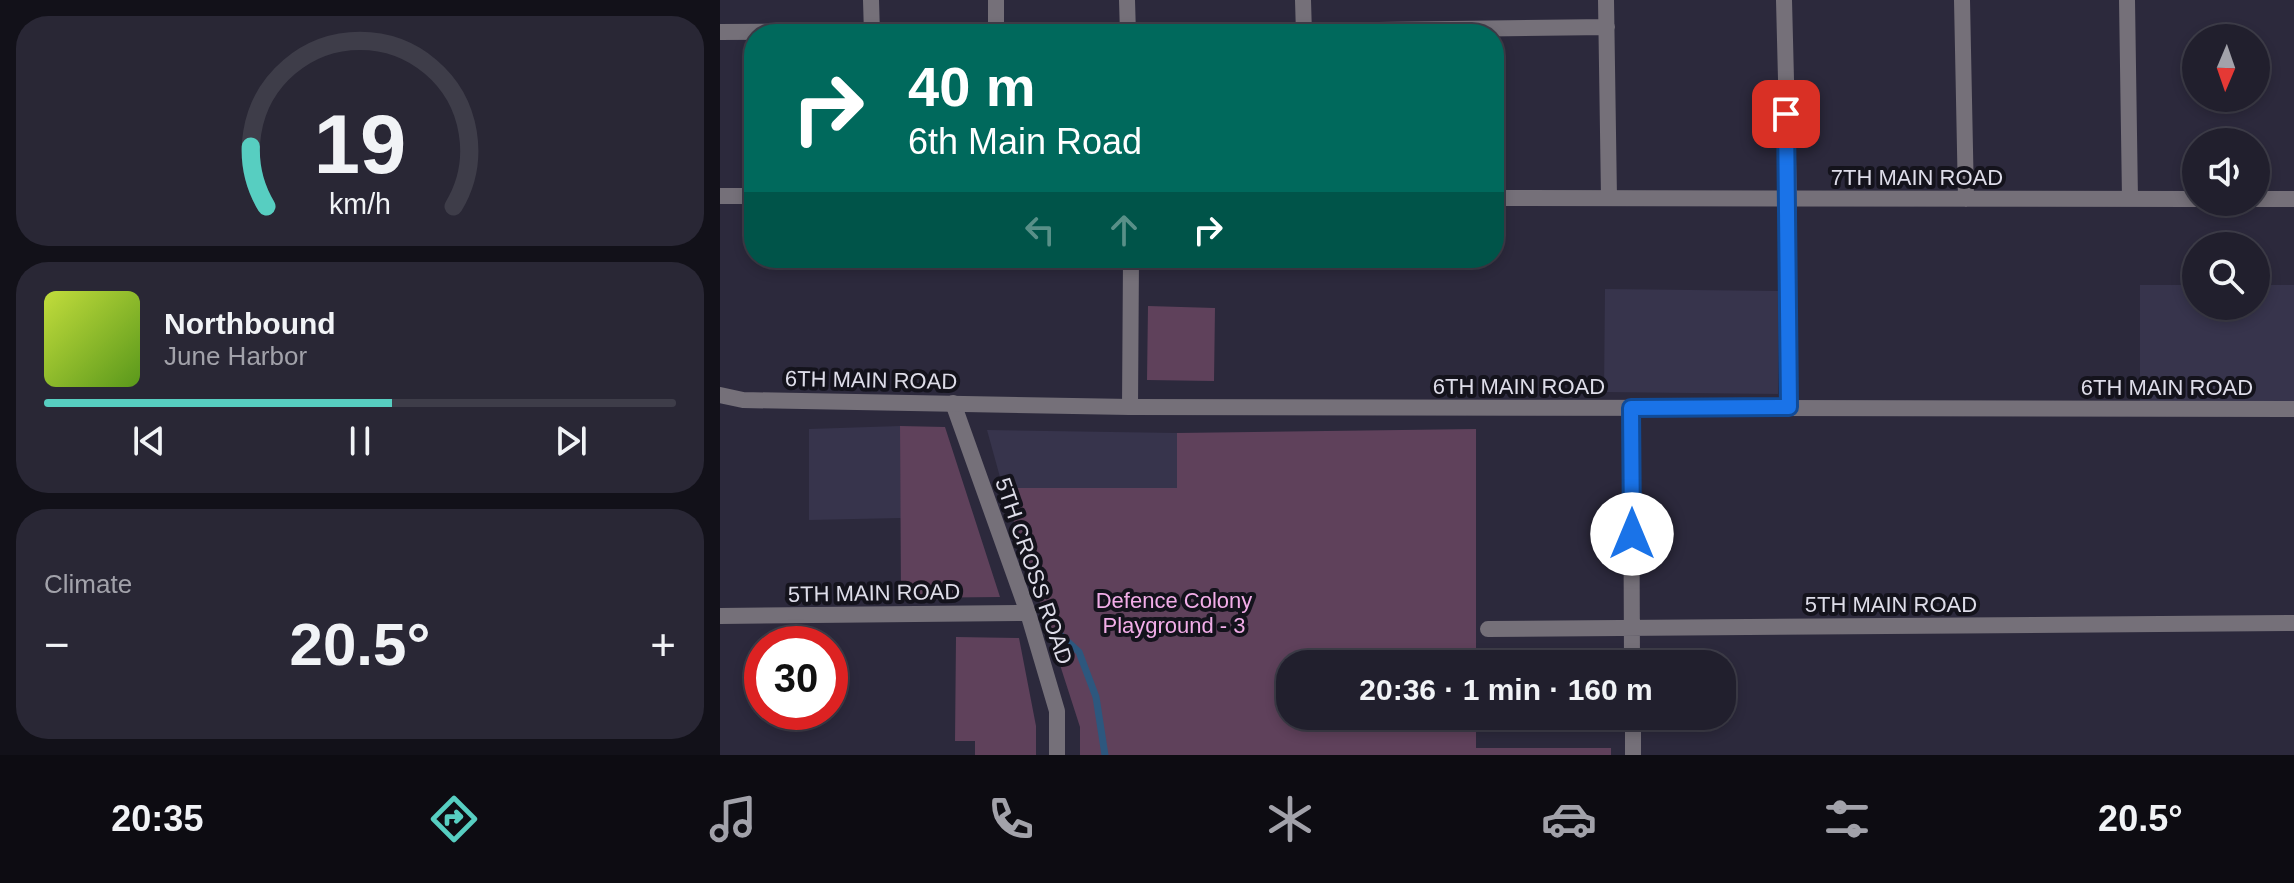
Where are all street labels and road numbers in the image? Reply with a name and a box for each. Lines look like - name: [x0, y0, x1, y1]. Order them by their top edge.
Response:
- street label: 7TH MAIN ROAD: [1831, 165, 2003, 190]
- street label: 6TH MAIN ROAD: [785, 366, 957, 394]
- street label: 6TH MAIN ROAD: [1433, 374, 1605, 399]
- street label: 6TH MAIN ROAD: [2081, 375, 2253, 400]
- street label: 5TH CROSS ROAD: [990, 474, 1078, 668]
- street label: 5TH MAIN ROAD: [788, 579, 960, 607]
- street label: 5TH MAIN ROAD: [1805, 592, 1977, 617]

